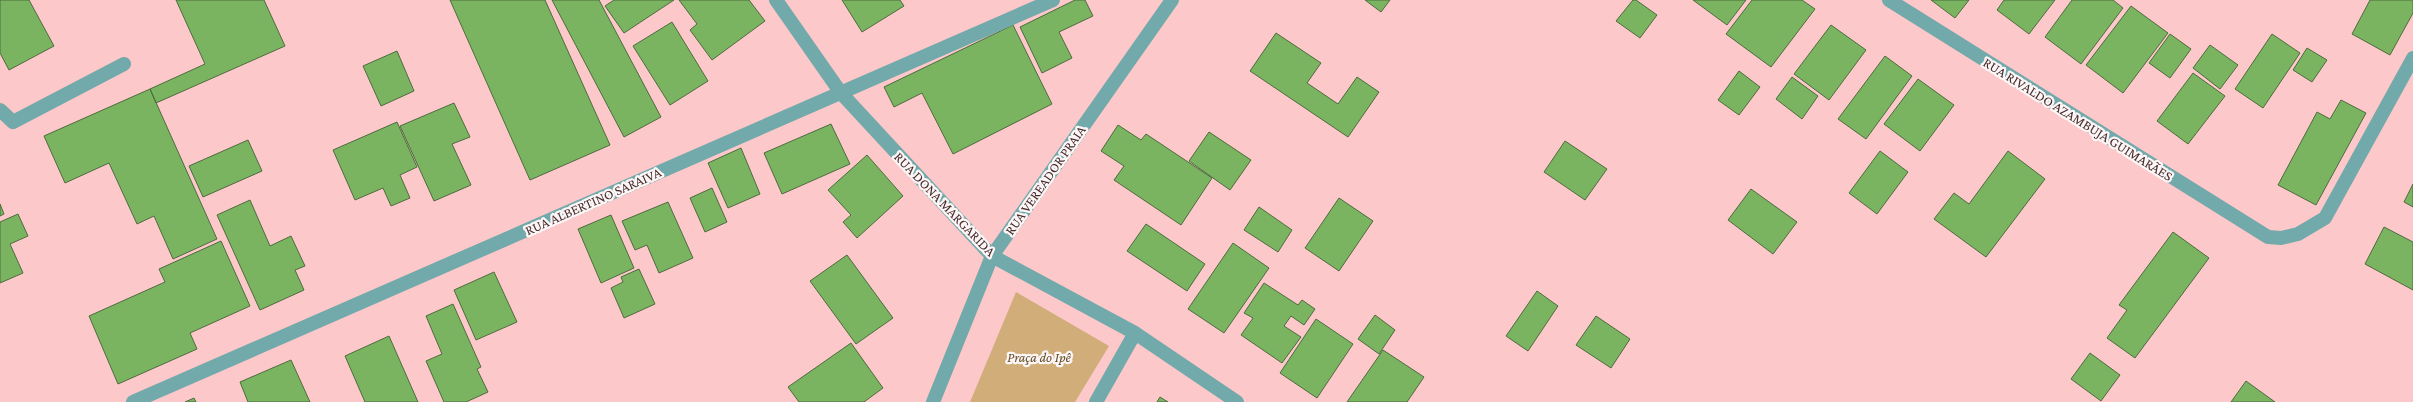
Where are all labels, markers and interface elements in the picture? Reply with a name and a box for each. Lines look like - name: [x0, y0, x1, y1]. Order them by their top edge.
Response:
- street label: RUA RIVALDO AZAMBUJA GUIMARÃES: [1980, 54, 2176, 184]
- street label: RUA VEREADOR PRAIA: [1001, 122, 1089, 238]
- street label: RUA DONA MARGARIDA: [891, 149, 999, 259]
- street label: RUA ALBERTINO SARAIVA: [523, 164, 664, 238]
- park label: Praça do Ipê: [1007, 349, 1072, 365]

